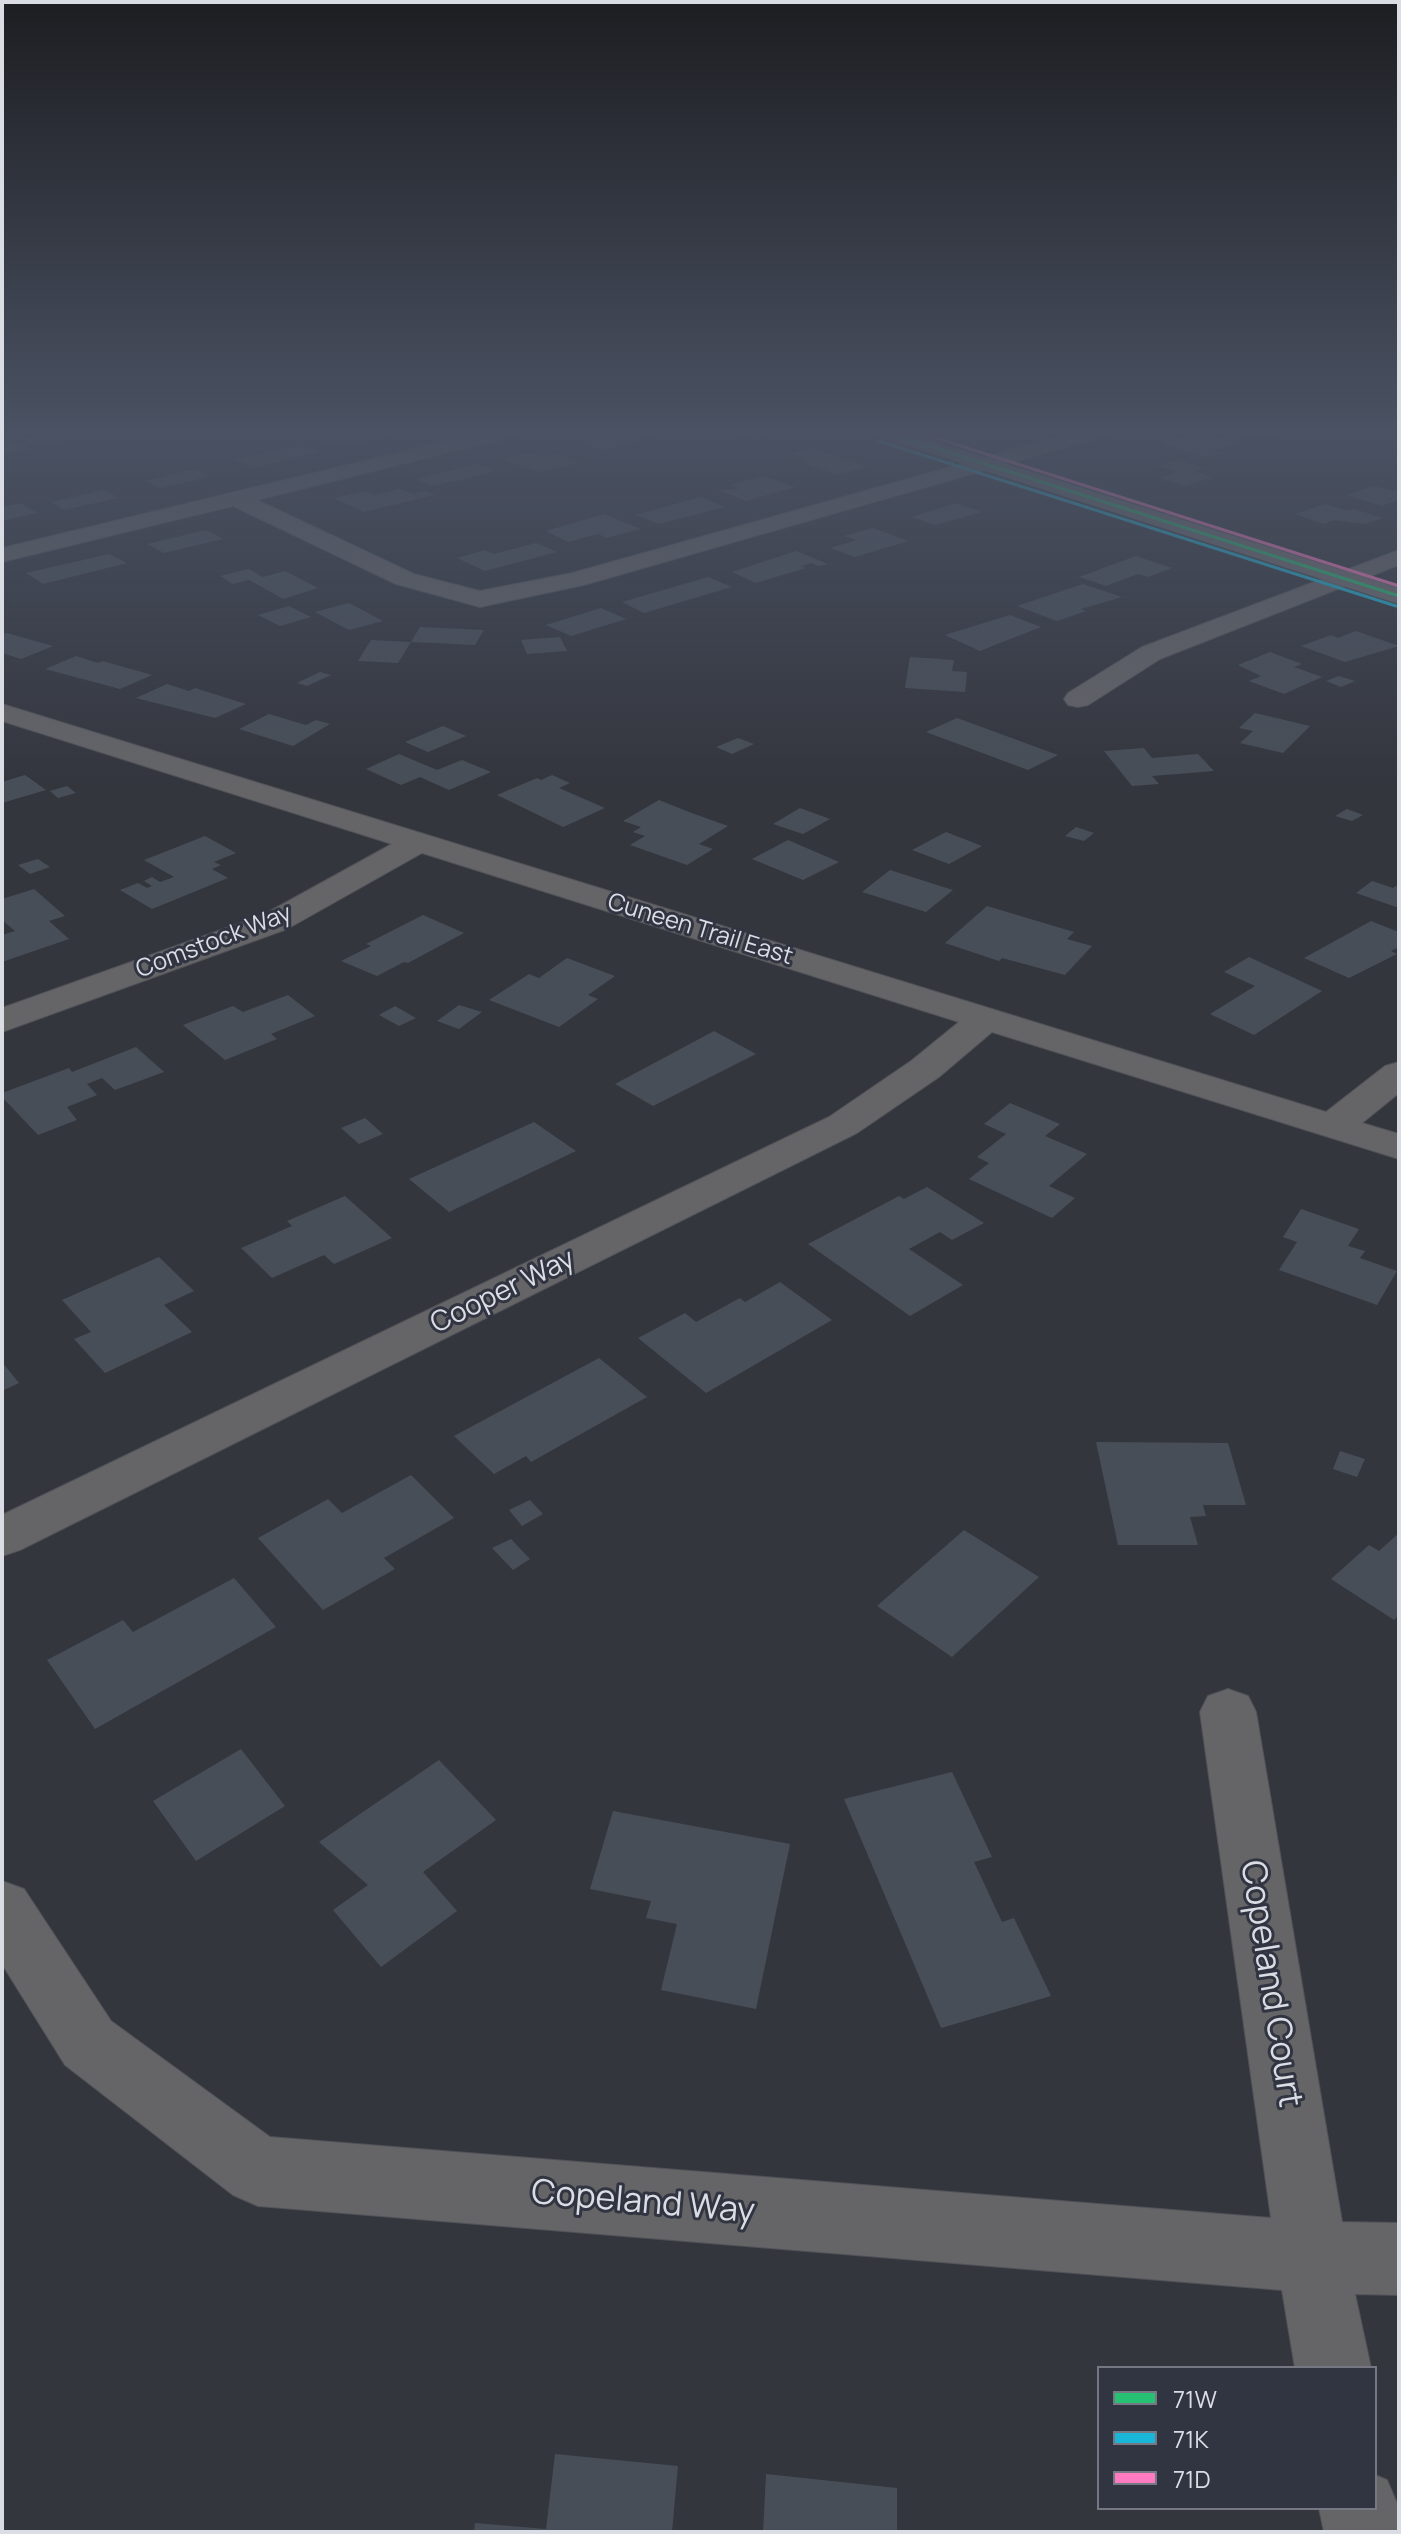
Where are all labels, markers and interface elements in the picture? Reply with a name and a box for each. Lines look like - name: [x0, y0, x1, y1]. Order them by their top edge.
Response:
- street label: Cuneen Trail East: [604, 888, 796, 972]
- street label: Comstock Way: [132, 899, 296, 985]
- street label: Cooper Way: [425, 1243, 581, 1341]
- street label: Copeland Court: [1230, 1858, 1310, 2110]
- street label: Copeland Way: [529, 2173, 757, 2233]
- legend: [1097, 2366, 1377, 2510]
- text: 71W: [1173, 2382, 1217, 2415]
- text: 71K: [1173, 2422, 1209, 2455]
- text: 71D: [1173, 2462, 1211, 2495]

